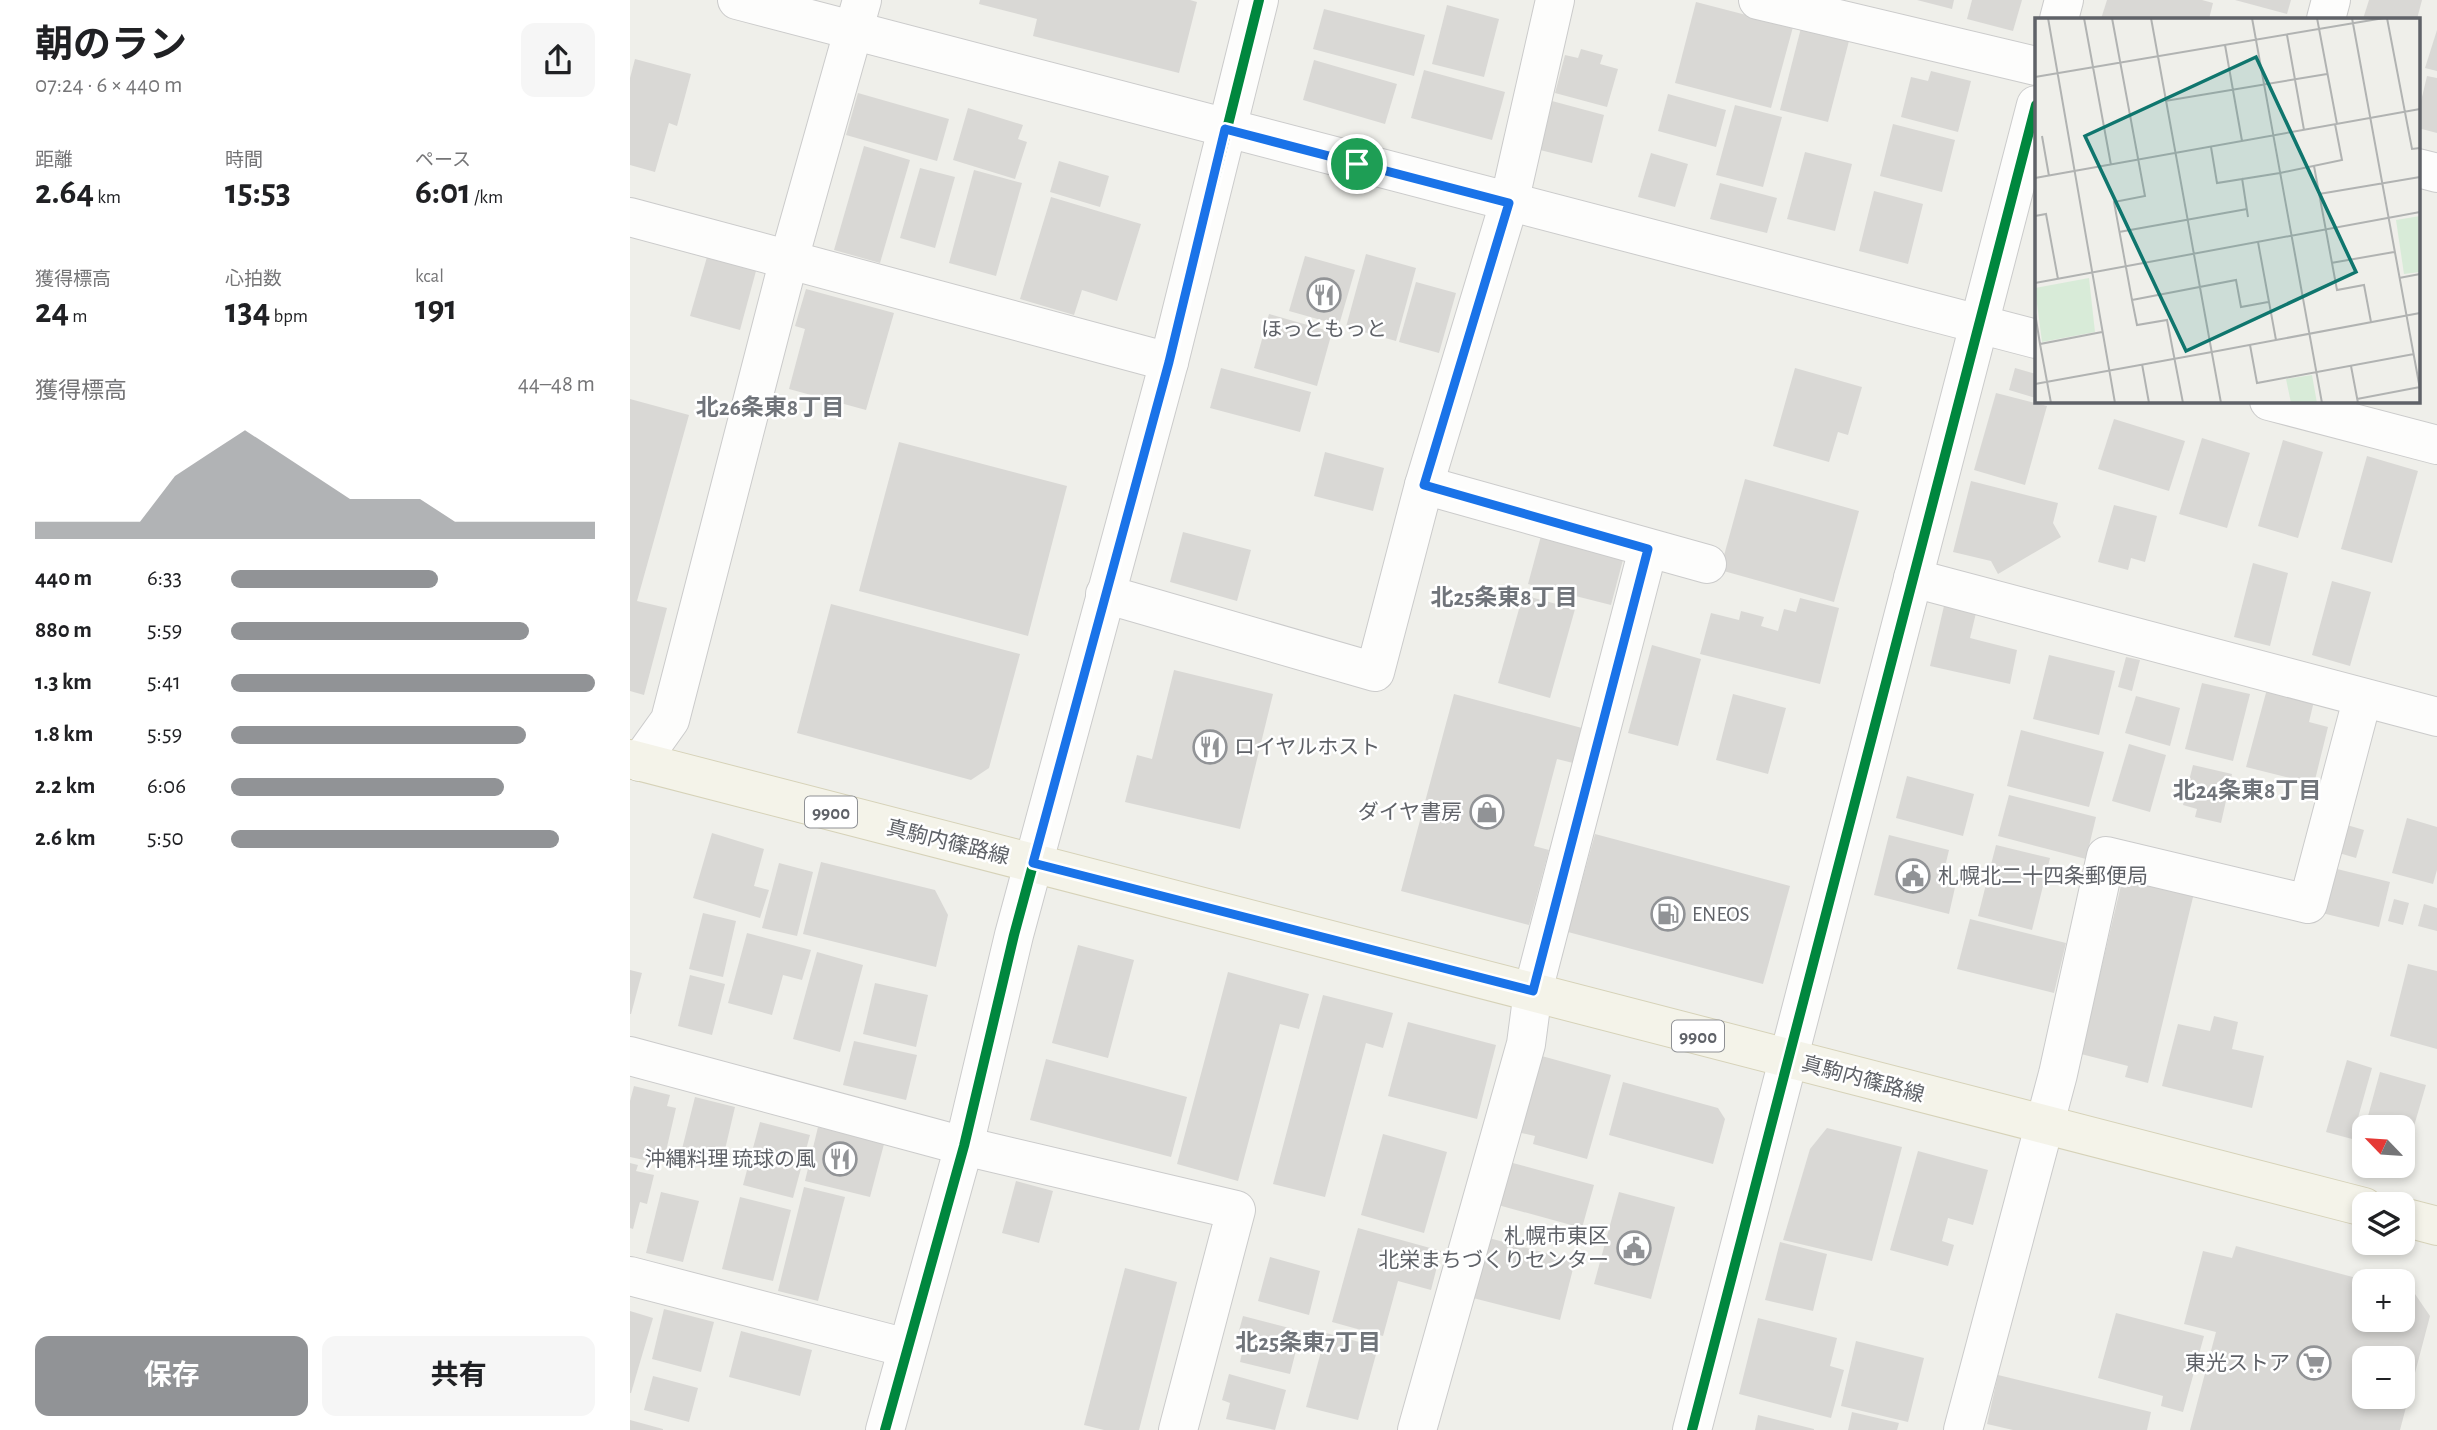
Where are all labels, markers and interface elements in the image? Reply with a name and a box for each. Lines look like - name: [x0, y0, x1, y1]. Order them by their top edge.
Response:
- inset map: [2035, 18, 2420, 402]
- button: share: [521, 23, 595, 97]
- text: 朝のラン: [35, 27, 187, 65]
- text: 07:24 · 6 × 440 m: [35, 74, 182, 97]
- pin: [1327, 134, 1387, 194]
- icon: arrive: [1338, 145, 1376, 183]
- text: 距離: [35, 151, 73, 170]
- text: 時間: [225, 151, 263, 170]
- text: ペース: [415, 151, 471, 170]
- text: 2.64: [35, 175, 94, 210]
- text: 15:53: [225, 175, 291, 210]
- text: 6:01: [415, 175, 471, 210]
- text: km: [94, 188, 121, 207]
- text: /km: [471, 188, 503, 207]
- text: kcal: [415, 267, 444, 286]
- text: 獲得標高: [35, 270, 111, 289]
- text: 心拍数: [225, 270, 282, 289]
- restaurant icon: ほっともっと: [1305, 276, 1343, 314]
- text: 191: [415, 291, 457, 326]
- text: 24: [35, 294, 69, 329]
- text: 134: [225, 294, 270, 329]
- text: m: [69, 307, 87, 326]
- text: bpm: [270, 307, 308, 326]
- place label: ほっともっと: [1261, 319, 1387, 340]
- text: 44–48 m: [518, 373, 595, 396]
- text: 獲得標高: [35, 380, 127, 403]
- district label: 北26条東8丁目: [696, 395, 844, 420]
- text: 440 m: [35, 567, 92, 590]
- text: 6:33: [147, 567, 182, 590]
- district label: 北25条東8丁目: [1430, 585, 1578, 610]
- text: 880 m: [35, 619, 92, 642]
- text: 5:59: [147, 619, 182, 642]
- text: 1.3 km: [35, 671, 92, 694]
- text: 5:41: [147, 671, 181, 694]
- text: 1.8 km: [35, 723, 93, 746]
- text: 5:59: [147, 723, 182, 746]
- restaurant icon: ロイヤルホスト: [1191, 728, 1229, 766]
- place label: ロイヤルホスト: [1234, 737, 1380, 758]
- text: 2.2 km: [35, 775, 95, 798]
- text: 6:06: [147, 775, 186, 798]
- district label: 北24条東8丁目: [2173, 778, 2321, 803]
- shop icon: ダイヤ書房: [1468, 793, 1506, 831]
- road number: 9900: [805, 796, 857, 828]
- place label: ダイヤ書房: [1358, 801, 1462, 823]
- street label: 真駒内篠路線: [884, 816, 1012, 868]
- text: 2.6 km: [35, 827, 96, 850]
- text: 5:50: [147, 827, 184, 850]
- public building icon: 札幌北二十四条郵便局: [1894, 857, 1932, 895]
- place label: 札幌北二十四条郵便局: [1938, 865, 2148, 887]
- fuel station icon: ENEOS: [1649, 895, 1687, 933]
- place label: ENEOS: [1692, 904, 1750, 925]
- road number: 9900: [1672, 1020, 1724, 1052]
- street label: 真駒内篠路線: [1799, 1052, 1927, 1106]
- north arrow: [2352, 1115, 2415, 1178]
- map controls: [2352, 1115, 2415, 1409]
- restaurant icon: 沖縄料理 琉球の風: [821, 1140, 859, 1178]
- place label: 沖縄料理 琉球の風: [645, 1148, 816, 1170]
- button: layers: [2352, 1192, 2415, 1255]
- place label: 札幌市東区 北栄まちづくりセンター: [1378, 1225, 1609, 1271]
- public building icon: 札幌市東区 北栄まちづくりセンター: [1615, 1229, 1653, 1267]
- button: +: [2352, 1269, 2415, 1332]
- district label: 北25条東7丁目: [1235, 1330, 1381, 1355]
- button: 保存: [35, 1336, 308, 1416]
- button: 共有: [322, 1336, 595, 1416]
- supermarket icon: 東光ストア: [2295, 1344, 2333, 1382]
- button: −: [2352, 1346, 2415, 1409]
- place label: 東光ストア: [2185, 1352, 2290, 1374]

